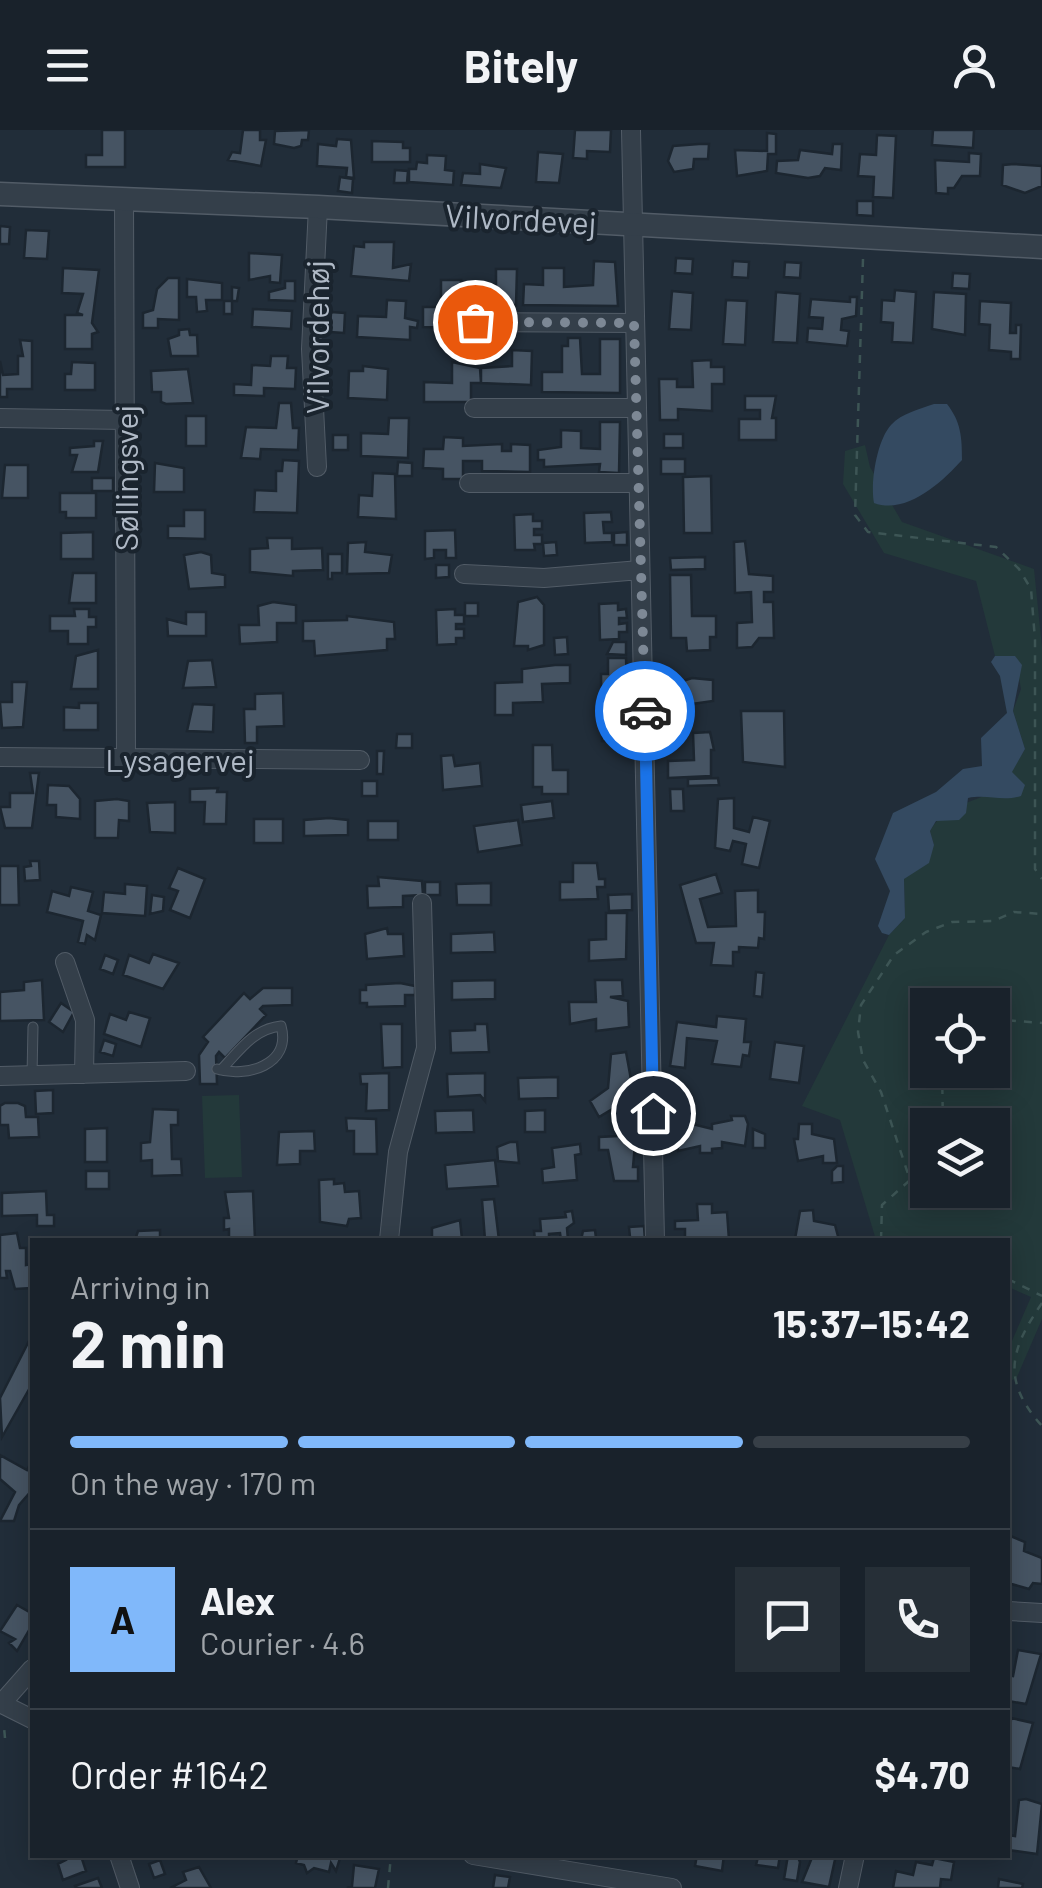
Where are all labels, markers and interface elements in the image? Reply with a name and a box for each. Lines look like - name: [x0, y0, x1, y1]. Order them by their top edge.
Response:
- icon: menu: [40, 38, 95, 93]
- text: Bitely: [464, 38, 578, 92]
- icon: person: [947, 38, 1002, 93]
- street label: Vilvordevej: [444, 195, 598, 241]
- street label: Vilvordehøj: [297, 260, 335, 414]
- pin: [433, 280, 518, 365]
- icon: bag: [448, 295, 503, 350]
- street label: Søllingsvej: [106, 405, 144, 551]
- courier: [595, 661, 695, 761]
- icon: car: [618, 684, 673, 739]
- street label: Lysagervej: [105, 740, 255, 778]
- map controls: [910, 988, 1010, 1208]
- button: locate: [910, 988, 1010, 1088]
- pin: [611, 1071, 696, 1156]
- icon: home: [626, 1086, 681, 1141]
- button: layers: [910, 1108, 1010, 1208]
- text: Arriving in: [70, 1267, 210, 1305]
- text: 15:37–15:42: [773, 1300, 970, 1346]
- text: 2 min: [70, 1303, 226, 1381]
- text: On the way · 170 m: [70, 1463, 316, 1501]
- button: chat: [735, 1567, 840, 1672]
- button: phone: [865, 1567, 970, 1672]
- text: Alex: [200, 1577, 275, 1623]
- text: A: [110, 1596, 135, 1642]
- text: Courier · 4.6: [200, 1623, 365, 1661]
- text: Order #1642: [70, 1751, 269, 1797]
- text: $4.70: [875, 1751, 970, 1797]

